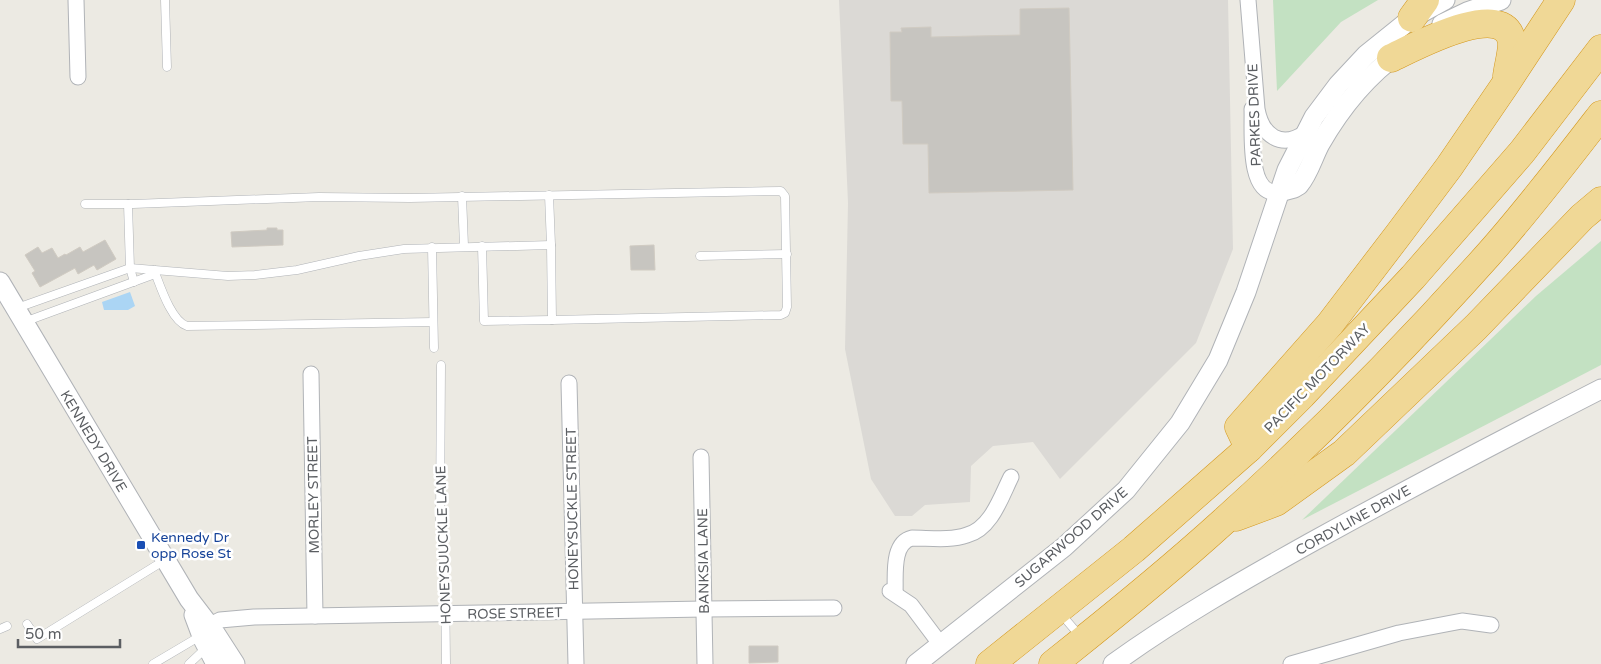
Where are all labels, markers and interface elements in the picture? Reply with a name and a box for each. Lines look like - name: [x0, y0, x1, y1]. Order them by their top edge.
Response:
- street label: PARKES DRIVE: [1244, 63, 1265, 167]
- street label: PACIFIC MOTORWAY: [1261, 320, 1374, 437]
- street label: KENNEDY DRIVE: [57, 387, 131, 495]
- street label: HONEYSUCKLE STREET: [563, 427, 582, 591]
- street label: MORLEY STREET: [304, 436, 323, 554]
- street label: HONEYSUUCKLE LANE: [432, 465, 455, 625]
- street label: CORDYLINE DRIVE: [1293, 482, 1414, 559]
- street label: SUGARWOOD DRIVE: [1011, 484, 1131, 591]
- street label: BANKSIA LANE: [694, 508, 713, 614]
- place label: Kennedy Dr opp Rose St: [151, 529, 232, 562]
- marker: Kennedy Dr opp Rose St: [135, 539, 147, 551]
- street label: ROSE STREET: [467, 604, 563, 623]
- scale bar: [18, 616, 120, 648]
- text: 50 m: [25, 625, 62, 643]

